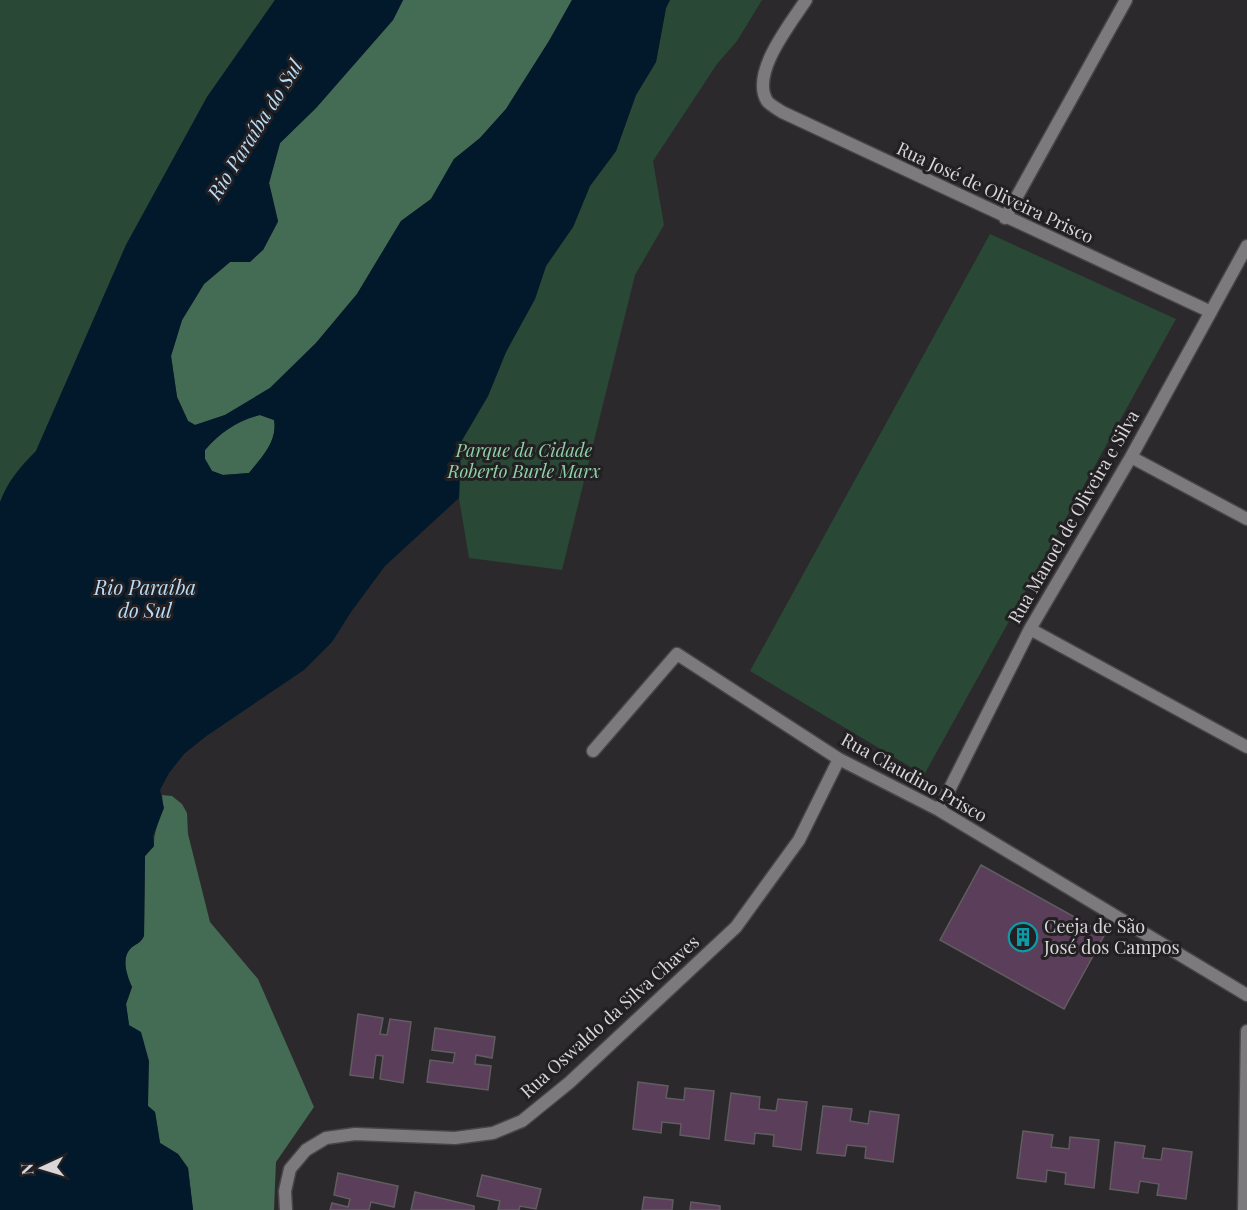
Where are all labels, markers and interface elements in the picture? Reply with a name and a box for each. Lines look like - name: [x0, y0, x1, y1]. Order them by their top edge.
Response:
- water label: Rio Paraíba do Sul: [199, 53, 308, 205]
- street label: Rua José de Oliveira Prisco: [893, 136, 1098, 248]
- street label: Rua Manoel de Oliveira e Silva: [1002, 405, 1144, 628]
- park label: Parque da Cidade Roberto Burle Marx: [447, 438, 601, 483]
- water label: Rio Paraíba do Sul: [93, 573, 196, 623]
- street label: Rua Claudino Prisco: [837, 727, 992, 827]
- place label: Ceeja de São José dos Campos: [1043, 914, 1180, 959]
- building icon: Ceeja de São José dos Campos: [1007, 921, 1039, 953]
- street label: Rua Oswaldo da Silva Chaves: [515, 930, 704, 1103]
- north arrow: [12, 1138, 72, 1198]
- text: N: [16, 1162, 37, 1176]

